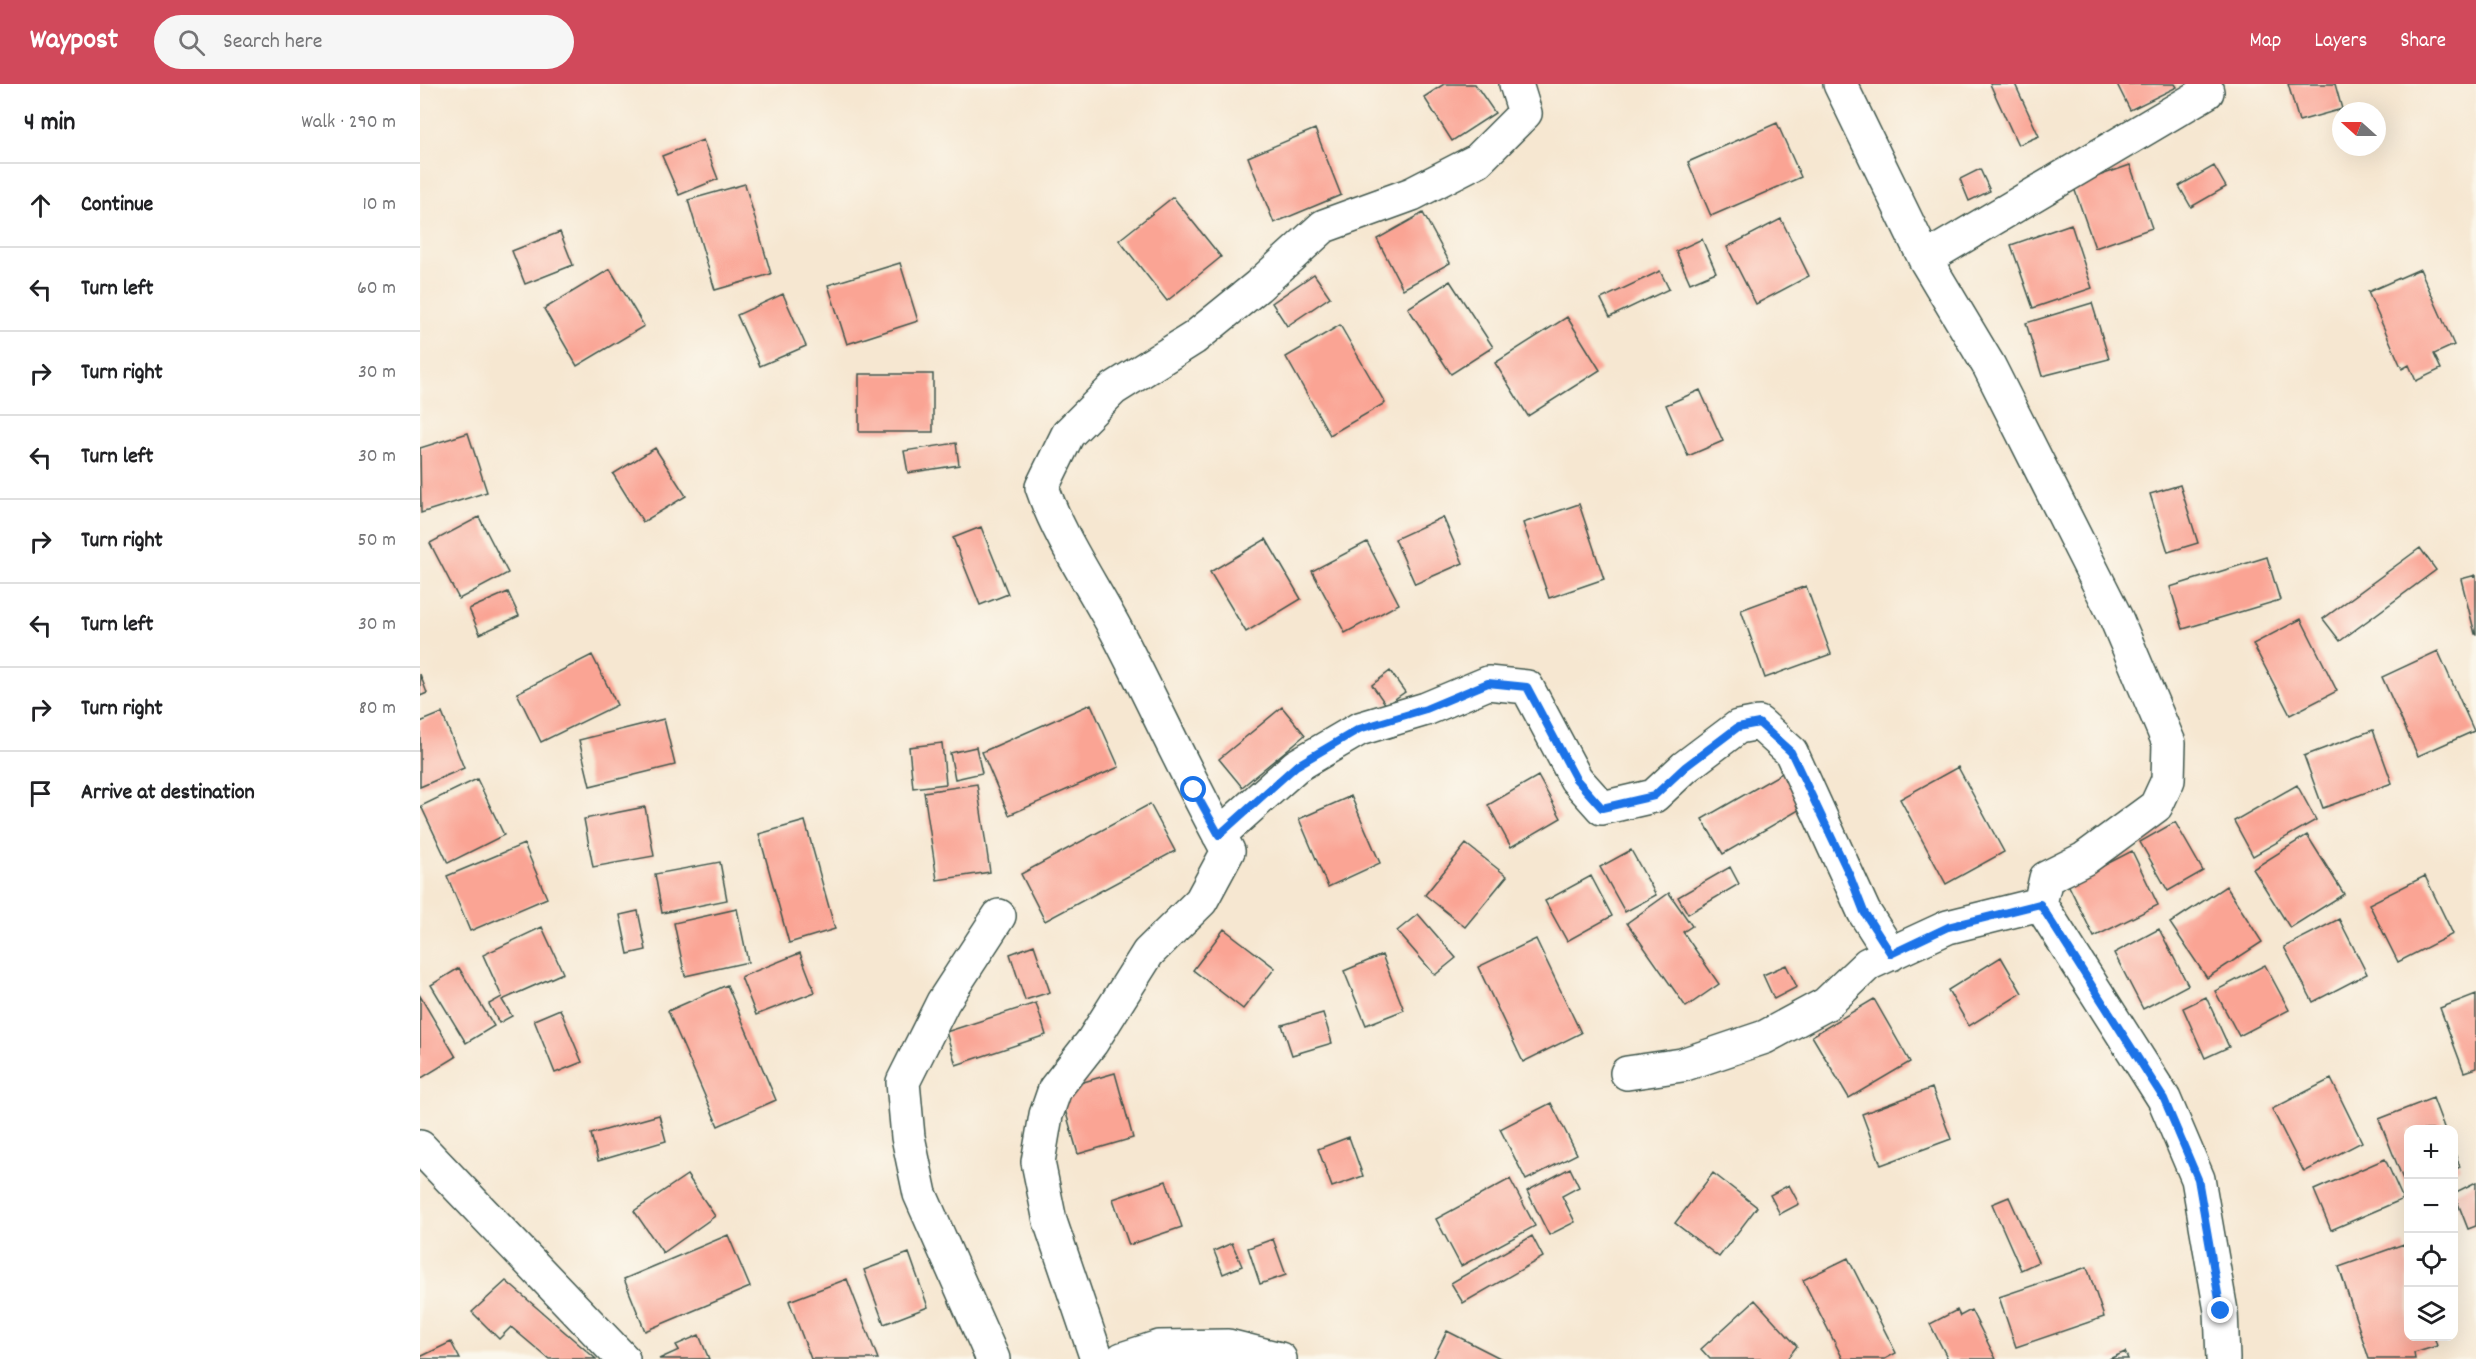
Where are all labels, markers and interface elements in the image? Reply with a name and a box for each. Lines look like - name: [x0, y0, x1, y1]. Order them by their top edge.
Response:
- search box: [154, 15, 574, 69]
- text: Waypost: [30, 22, 118, 62]
- icon: search: [175, 26, 208, 59]
- text: Search here: [223, 27, 322, 58]
- text: Map: [2250, 27, 2281, 57]
- text: Layers: [2314, 27, 2367, 57]
- text: Share: [2400, 27, 2446, 57]
- north arrow: [2332, 102, 2386, 156]
- text: 4 min: [24, 105, 75, 142]
- text: Walk · 290 m: [301, 109, 396, 137]
- icon: ahead: [24, 189, 57, 222]
- text: Continue: [81, 190, 153, 221]
- text: 10 m: [362, 191, 396, 219]
- icon: left: [24, 273, 57, 306]
- text: Turn left: [81, 274, 153, 305]
- text: 60 m: [357, 275, 396, 303]
- icon: right: [24, 357, 57, 390]
- text: Turn right: [81, 358, 163, 389]
- text: 30 m: [358, 359, 396, 387]
- icon: left: [24, 441, 57, 474]
- text: Turn left: [81, 442, 153, 473]
- text: 30 m: [358, 443, 396, 471]
- icon: right: [24, 525, 57, 558]
- text: Turn right: [81, 526, 163, 557]
- text: 50 m: [358, 527, 396, 555]
- icon: left: [24, 609, 57, 642]
- text: Turn left: [81, 610, 153, 641]
- text: 30 m: [358, 611, 396, 639]
- icon: right: [24, 693, 57, 726]
- text: Turn right: [81, 694, 163, 725]
- text: 80 m: [359, 695, 396, 723]
- route start: [1180, 776, 1206, 802]
- icon: arrive: [24, 777, 57, 810]
- text: Arrive at destination: [81, 778, 255, 809]
- map controls: [2404, 1125, 2458, 1341]
- button: +: [2404, 1125, 2458, 1179]
- button: −: [2404, 1179, 2458, 1233]
- button: locate: [2404, 1233, 2458, 1287]
- button: layers: [2404, 1287, 2458, 1341]
- route end: [2207, 1297, 2233, 1323]

